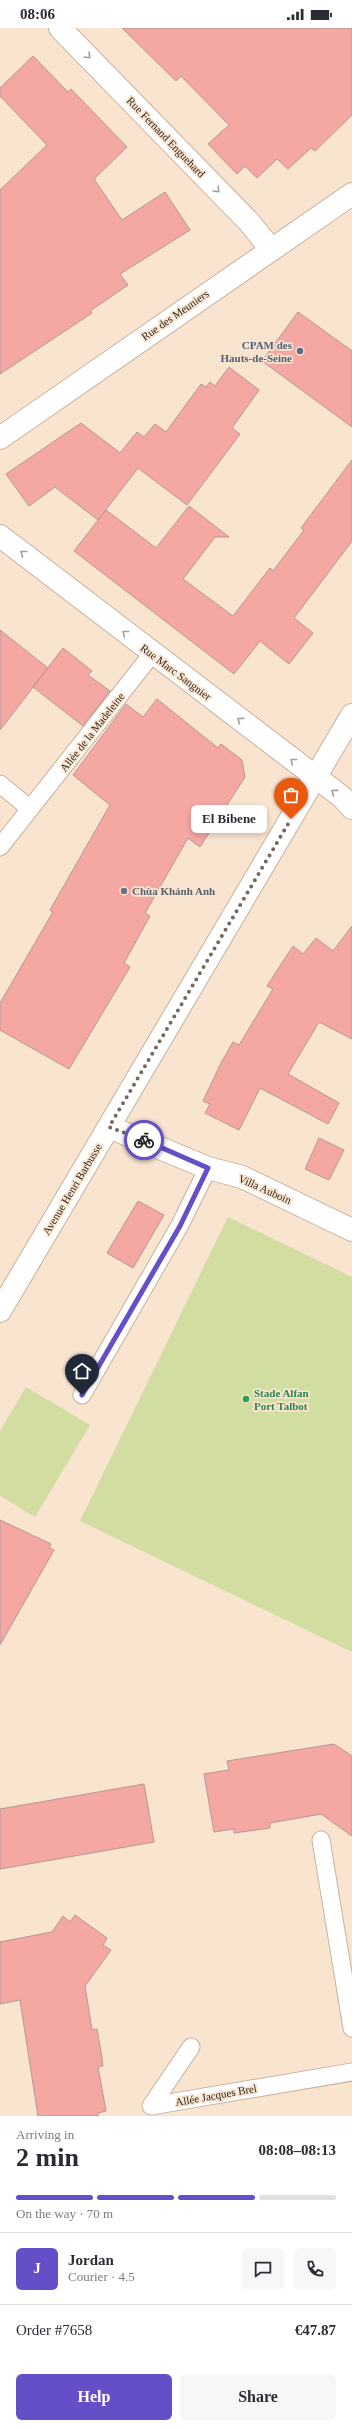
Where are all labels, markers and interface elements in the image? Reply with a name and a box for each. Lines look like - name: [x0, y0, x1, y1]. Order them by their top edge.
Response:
- text: 08:06: [20, 6, 55, 22]
- one-way arrow: [83, 51, 91, 59]
- street label: Rue Fernand Enguehard: [125, 94, 208, 180]
- one-way arrow: [212, 185, 220, 193]
- street label: Rue des Meuniers: [139, 287, 211, 343]
- place label: CPAM des Hauts-de-Seine: [221, 339, 293, 364]
- marker: CPAM des Hauts-de-Seine: [295, 346, 305, 356]
- one-way arrow: [20, 551, 27, 558]
- one-way arrow: [123, 631, 130, 638]
- street label: Rue Marc Sangnier: [138, 641, 214, 703]
- street label: Allée de la Madeleine: [57, 690, 127, 774]
- one-way arrow: [237, 717, 244, 725]
- one-way arrow: [290, 758, 297, 765]
- pin: [274, 778, 308, 819]
- icon: bag: [280, 784, 302, 806]
- one-way arrow: [332, 790, 339, 797]
- callout: El Bibene: [191, 805, 267, 833]
- text: El Bibene: [202, 811, 256, 826]
- place label: Chùa Khánh Anh: [132, 885, 215, 897]
- marker: Chùa Khánh Anh: [119, 886, 129, 896]
- courier: [124, 1120, 164, 1160]
- icon: bike: [133, 1129, 155, 1151]
- street label: Avenue Henri Barbusse: [40, 1141, 104, 1237]
- street label: Villa Auboin: [237, 1172, 294, 1206]
- pin: [65, 1354, 99, 1395]
- icon: home: [71, 1360, 93, 1382]
- place label: Stade Alfan Port Talbot: [254, 1387, 309, 1412]
- marker: Stade Alfan Port Talbot: [241, 1394, 251, 1404]
- street label: Allée Jacques Brel: [174, 2082, 258, 2108]
- text: Arriving in: [16, 2127, 74, 2142]
- text: 08:08–08:13: [259, 2142, 336, 2158]
- text: 2 min: [16, 2143, 79, 2172]
- text: On the way · 70 m: [16, 2206, 113, 2221]
- button: chat: [242, 2248, 284, 2290]
- button: phone: [294, 2248, 336, 2290]
- text: Jordan: [68, 2252, 114, 2268]
- text: J: [33, 2260, 41, 2276]
- text: Courier · 4.5: [68, 2269, 135, 2284]
- text: Order #7658: [16, 2322, 92, 2338]
- text: €47.87: [295, 2322, 336, 2338]
- button: Help: [16, 2374, 172, 2420]
- button: Share: [180, 2374, 336, 2420]

